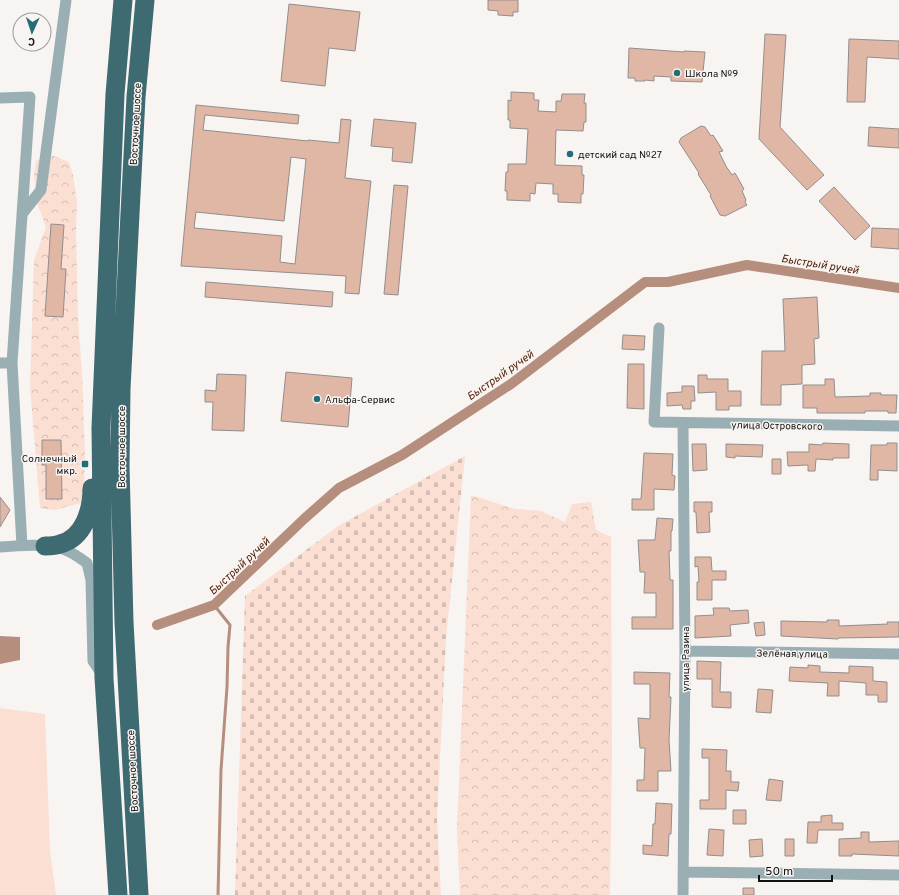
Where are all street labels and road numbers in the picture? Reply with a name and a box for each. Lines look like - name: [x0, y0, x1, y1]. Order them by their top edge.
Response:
- street label: Восточное шоссе: [128, 83, 145, 165]
- street label: Восточное шоссе: [116, 406, 129, 488]
- street label: улица Островского: [731, 419, 823, 434]
- street label: улица Разина: [680, 626, 693, 692]
- street label: Зелёная улица: [756, 647, 828, 662]
- street label: Восточное шоссе: [125, 730, 142, 812]

